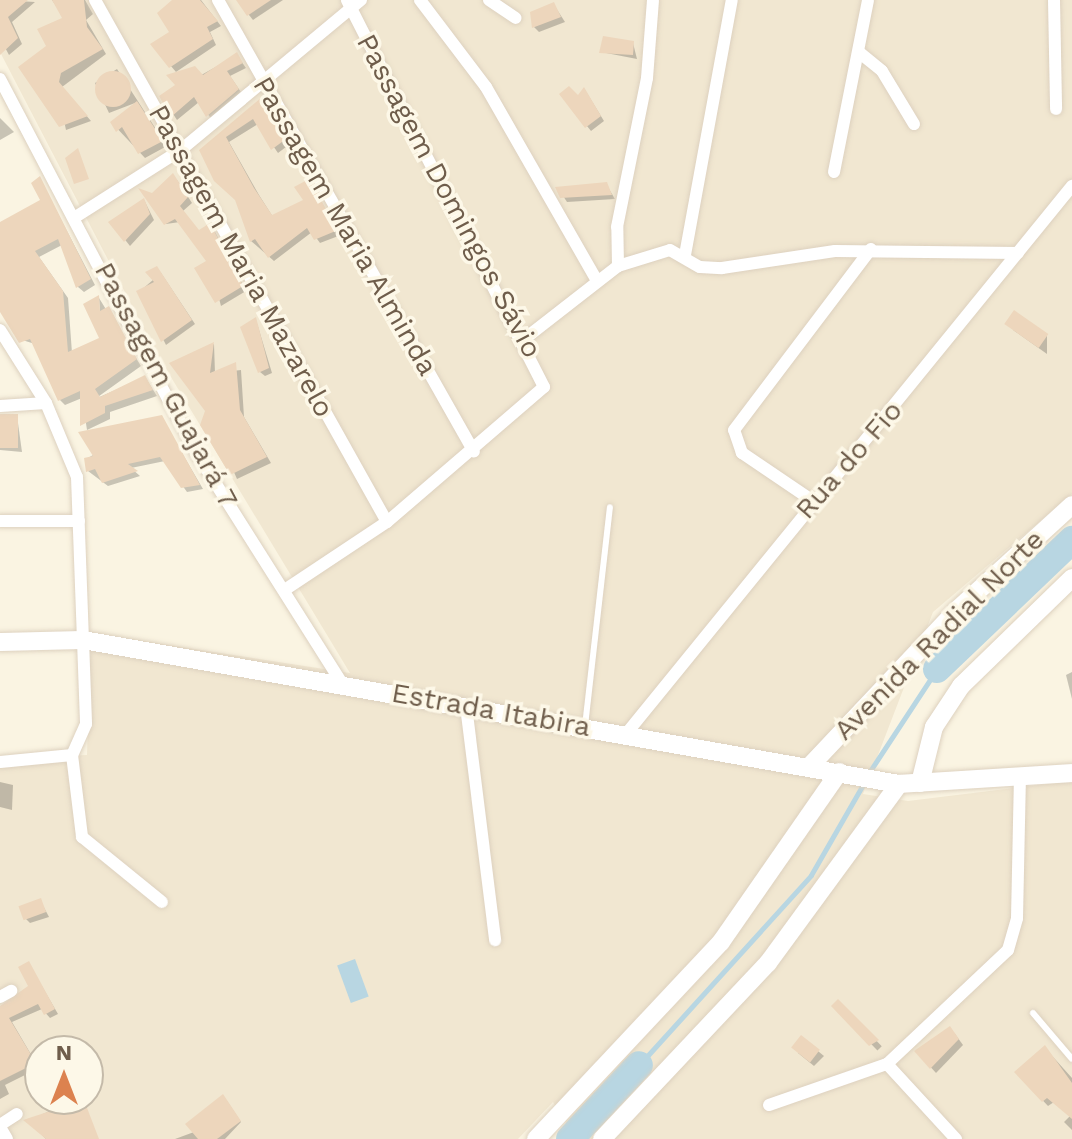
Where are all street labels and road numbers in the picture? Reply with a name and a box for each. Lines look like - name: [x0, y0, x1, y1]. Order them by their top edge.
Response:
- street label: Passagem Domingos Sávio: [349, 28, 549, 364]
- street label: Passagem Maria Alminda: [245, 70, 445, 382]
- street label: Passagem Maria Mazarelo: [141, 99, 341, 423]
- street label: Passagem Guajará 7: [87, 256, 245, 514]
- street label: Rua do Fio: [788, 394, 910, 526]
- street label: Avenida Radial Norte: [826, 522, 1052, 748]
- street label: Estrada Itabira: [389, 676, 593, 744]

